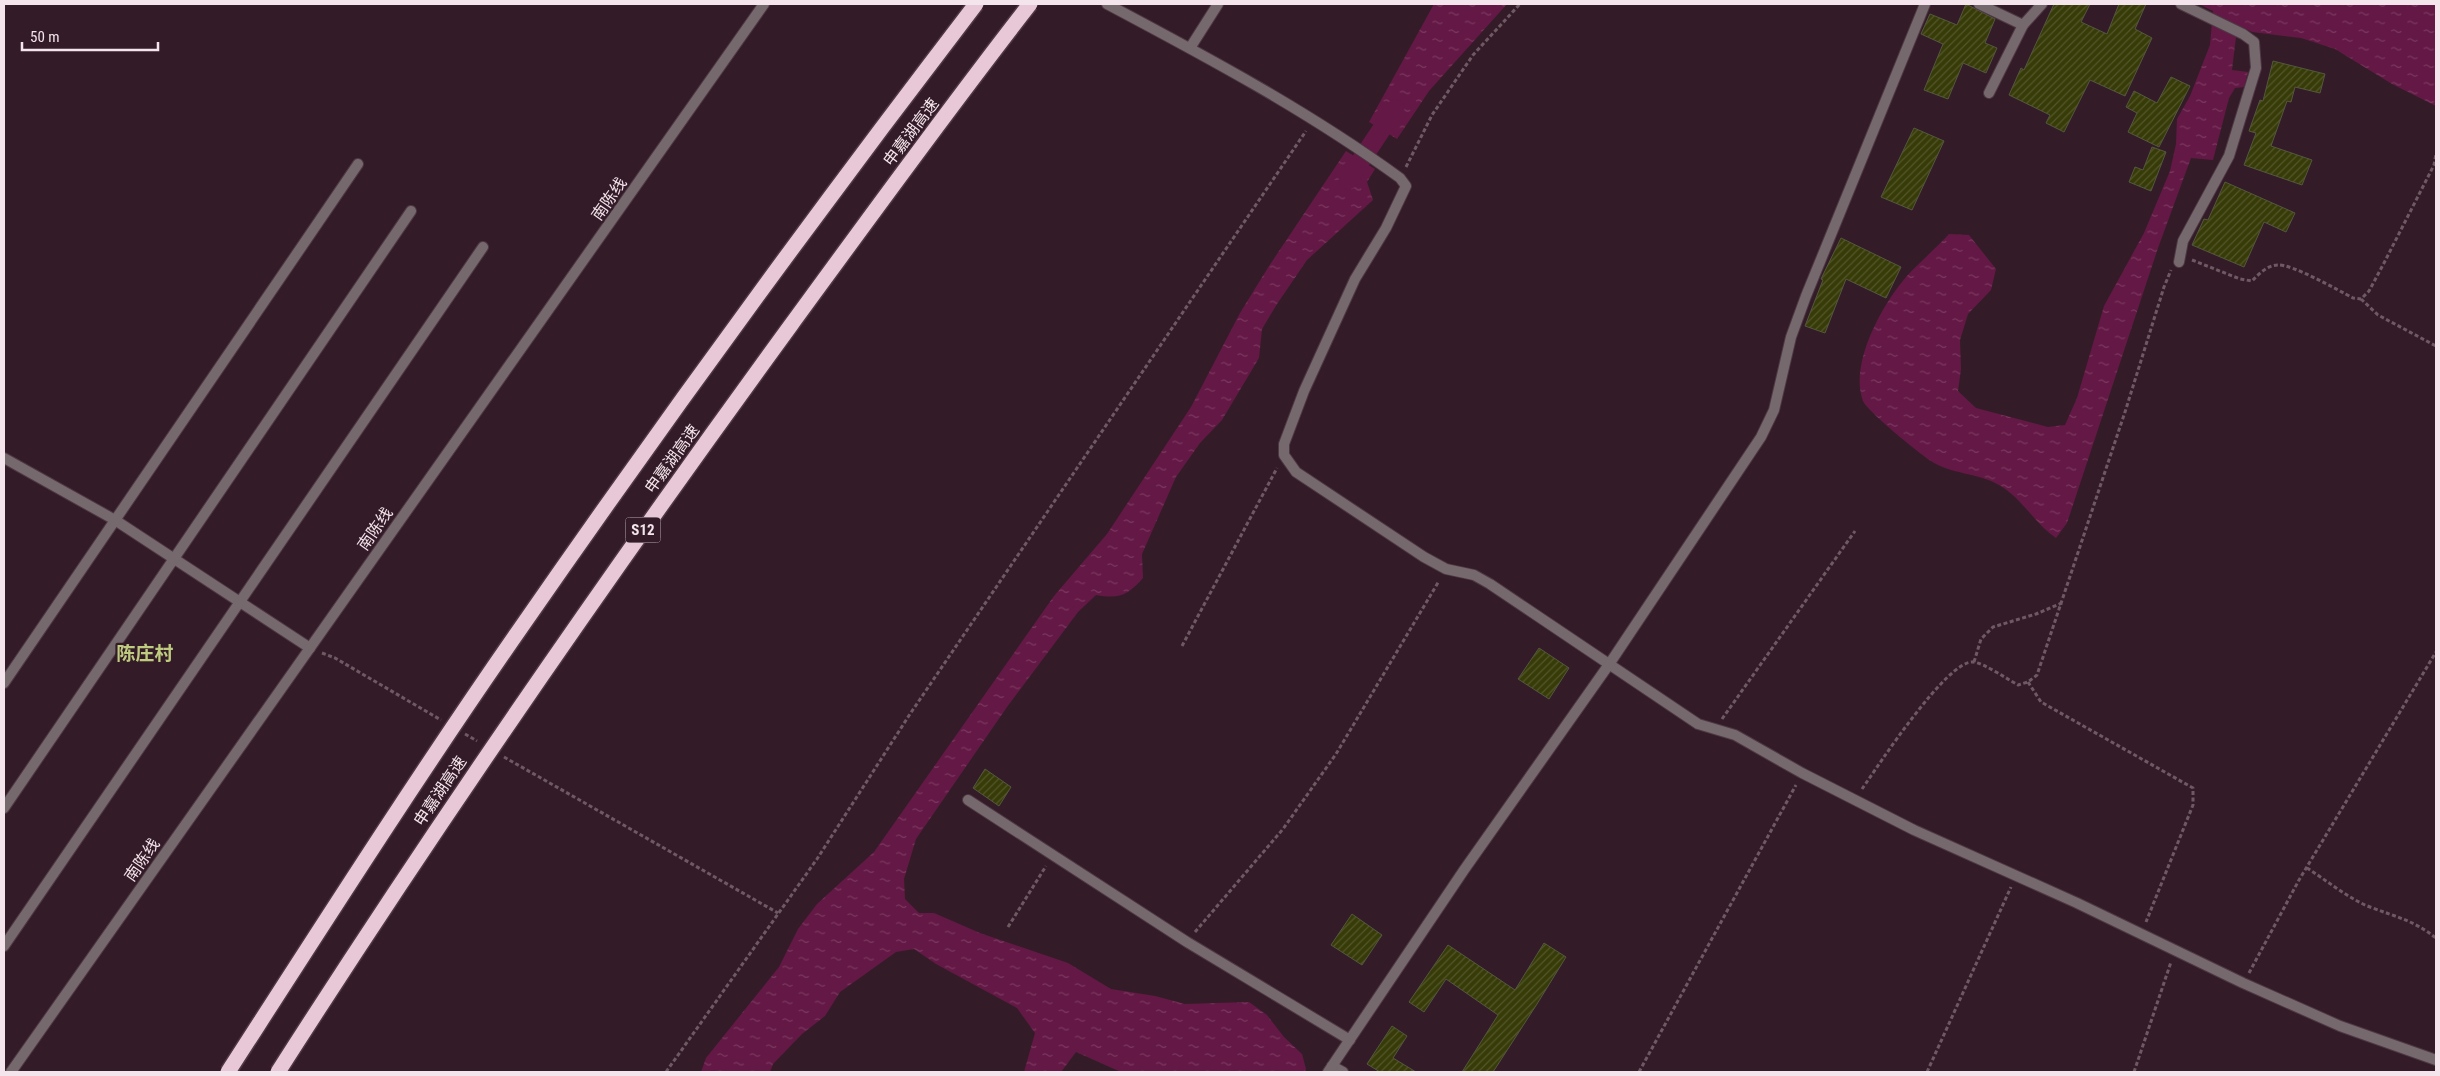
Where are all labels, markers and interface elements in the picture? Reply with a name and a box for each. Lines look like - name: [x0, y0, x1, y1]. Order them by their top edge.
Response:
- scale bar: [22, 20, 159, 52]
- text: 50 m: [30, 28, 60, 46]
- street label: 申嘉湖高速: [879, 94, 943, 170]
- street label: 南陈线: [587, 174, 631, 224]
- street label: 申嘉湖高速: [641, 421, 703, 497]
- street label: 南陈线: [353, 504, 397, 554]
- road number: S12: [626, 518, 660, 542]
- district label: 陈庄村: [116, 642, 174, 665]
- street label: 申嘉湖高速: [410, 753, 470, 829]
- street label: 南陈线: [120, 835, 164, 885]

